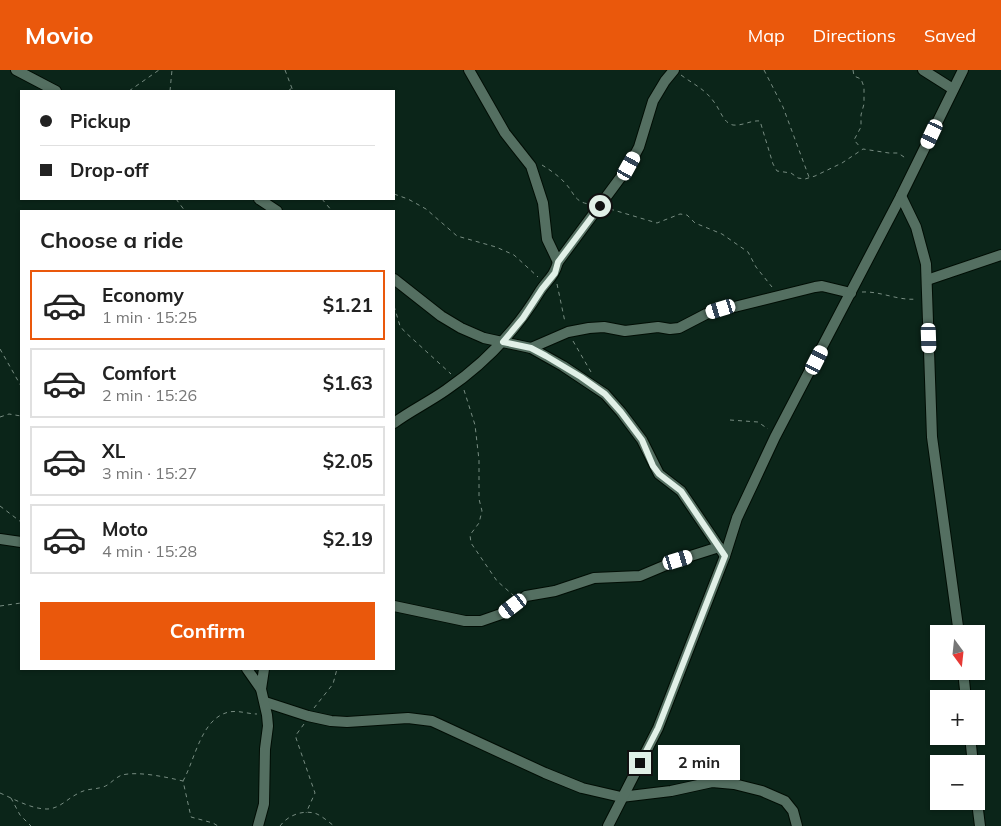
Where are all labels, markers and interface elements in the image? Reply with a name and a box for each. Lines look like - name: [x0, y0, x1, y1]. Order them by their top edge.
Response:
- text: Movio: [25, 20, 93, 50]
- text: Map: [748, 24, 785, 47]
- text: Directions: [813, 24, 896, 47]
- text: Saved: [924, 24, 976, 47]
- text: Pickup: [70, 109, 131, 133]
- car: [918, 117, 945, 151]
- car: [615, 149, 642, 183]
- text: Drop-off: [70, 158, 148, 182]
- route start: [589, 195, 611, 217]
- text: Choose a ride: [40, 226, 183, 254]
- icon: car: [42, 283, 87, 328]
- text: Economy: [102, 283, 184, 307]
- text: $1.21: [323, 293, 373, 317]
- car: [704, 297, 737, 321]
- text: 1 min · 15:25: [102, 307, 197, 327]
- car: [920, 323, 937, 353]
- car: [803, 343, 830, 377]
- icon: car: [42, 361, 87, 406]
- text: Comfort: [102, 361, 176, 385]
- text: $1.63: [323, 371, 373, 395]
- text: 2 min · 15:26: [102, 385, 197, 405]
- icon: car: [42, 439, 87, 484]
- text: XL: [102, 439, 125, 463]
- text: $2.05: [323, 449, 373, 473]
- text: 3 min · 15:27: [102, 463, 197, 483]
- icon: car: [42, 517, 87, 562]
- text: Moto: [102, 517, 148, 541]
- text: $2.19: [323, 527, 373, 551]
- text: 4 min · 15:28: [102, 541, 197, 561]
- car: [661, 548, 694, 572]
- car: [496, 591, 529, 621]
- button: Confirm: [40, 602, 375, 660]
- north arrow: [930, 625, 985, 680]
- map controls: [930, 625, 985, 810]
- button: +: [930, 690, 985, 745]
- callout: 2 min: [658, 746, 740, 780]
- route end: [629, 752, 651, 774]
- text: 2 min: [678, 752, 720, 772]
- button: −: [930, 755, 985, 810]

